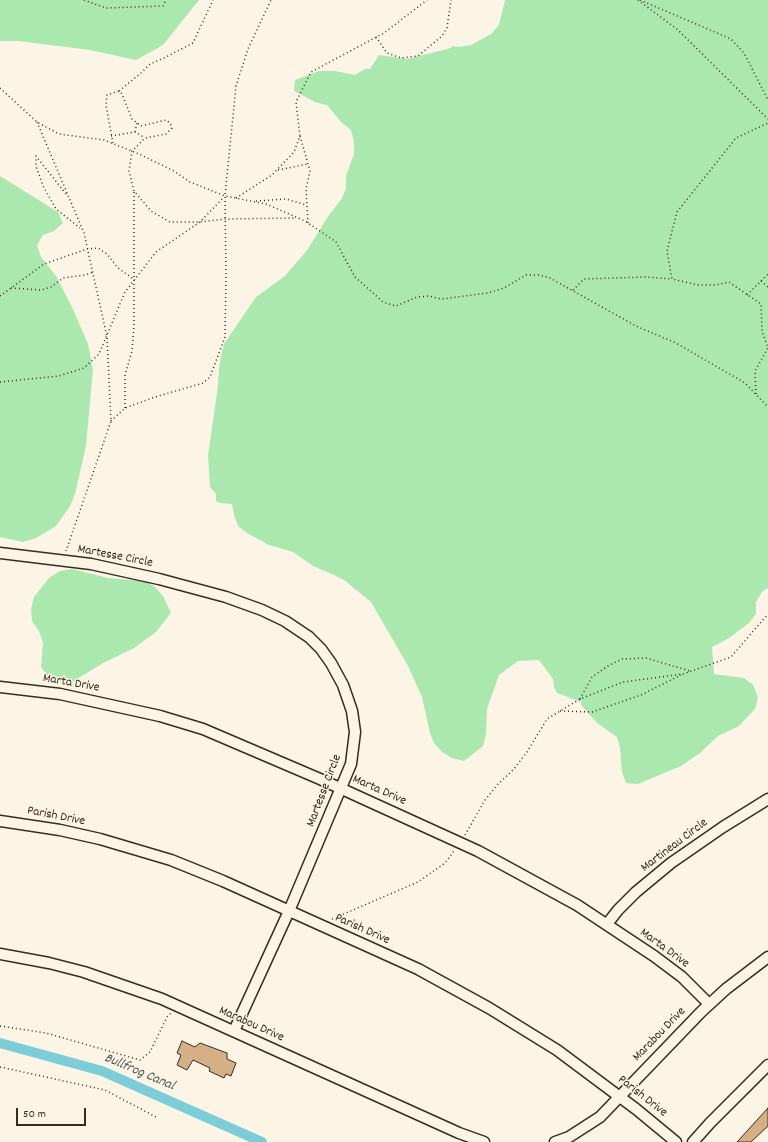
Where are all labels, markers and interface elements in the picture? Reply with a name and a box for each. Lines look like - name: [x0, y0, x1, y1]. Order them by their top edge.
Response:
- street label: Martesse Circle: [76, 542, 154, 572]
- street label: Marta Drive: [41, 671, 101, 697]
- street label: Martesse Circle: [304, 753, 346, 829]
- street label: Marta Drive: [350, 772, 408, 810]
- street label: Parish Drive: [26, 804, 86, 830]
- street label: Martineau Circle: [638, 816, 712, 876]
- street label: Parish Drive: [332, 911, 392, 949]
- street label: Marta Drive: [636, 926, 692, 972]
- street label: Marabou Drive: [216, 1004, 286, 1046]
- street label: Marabou Drive: [630, 1005, 690, 1065]
- water label: Bullfrog Canal: [101, 1051, 177, 1095]
- street label: Parish Drive: [614, 1073, 670, 1121]
- scale bar: [18, 1100, 88, 1126]
- text: 50 m: [23, 1106, 46, 1123]

